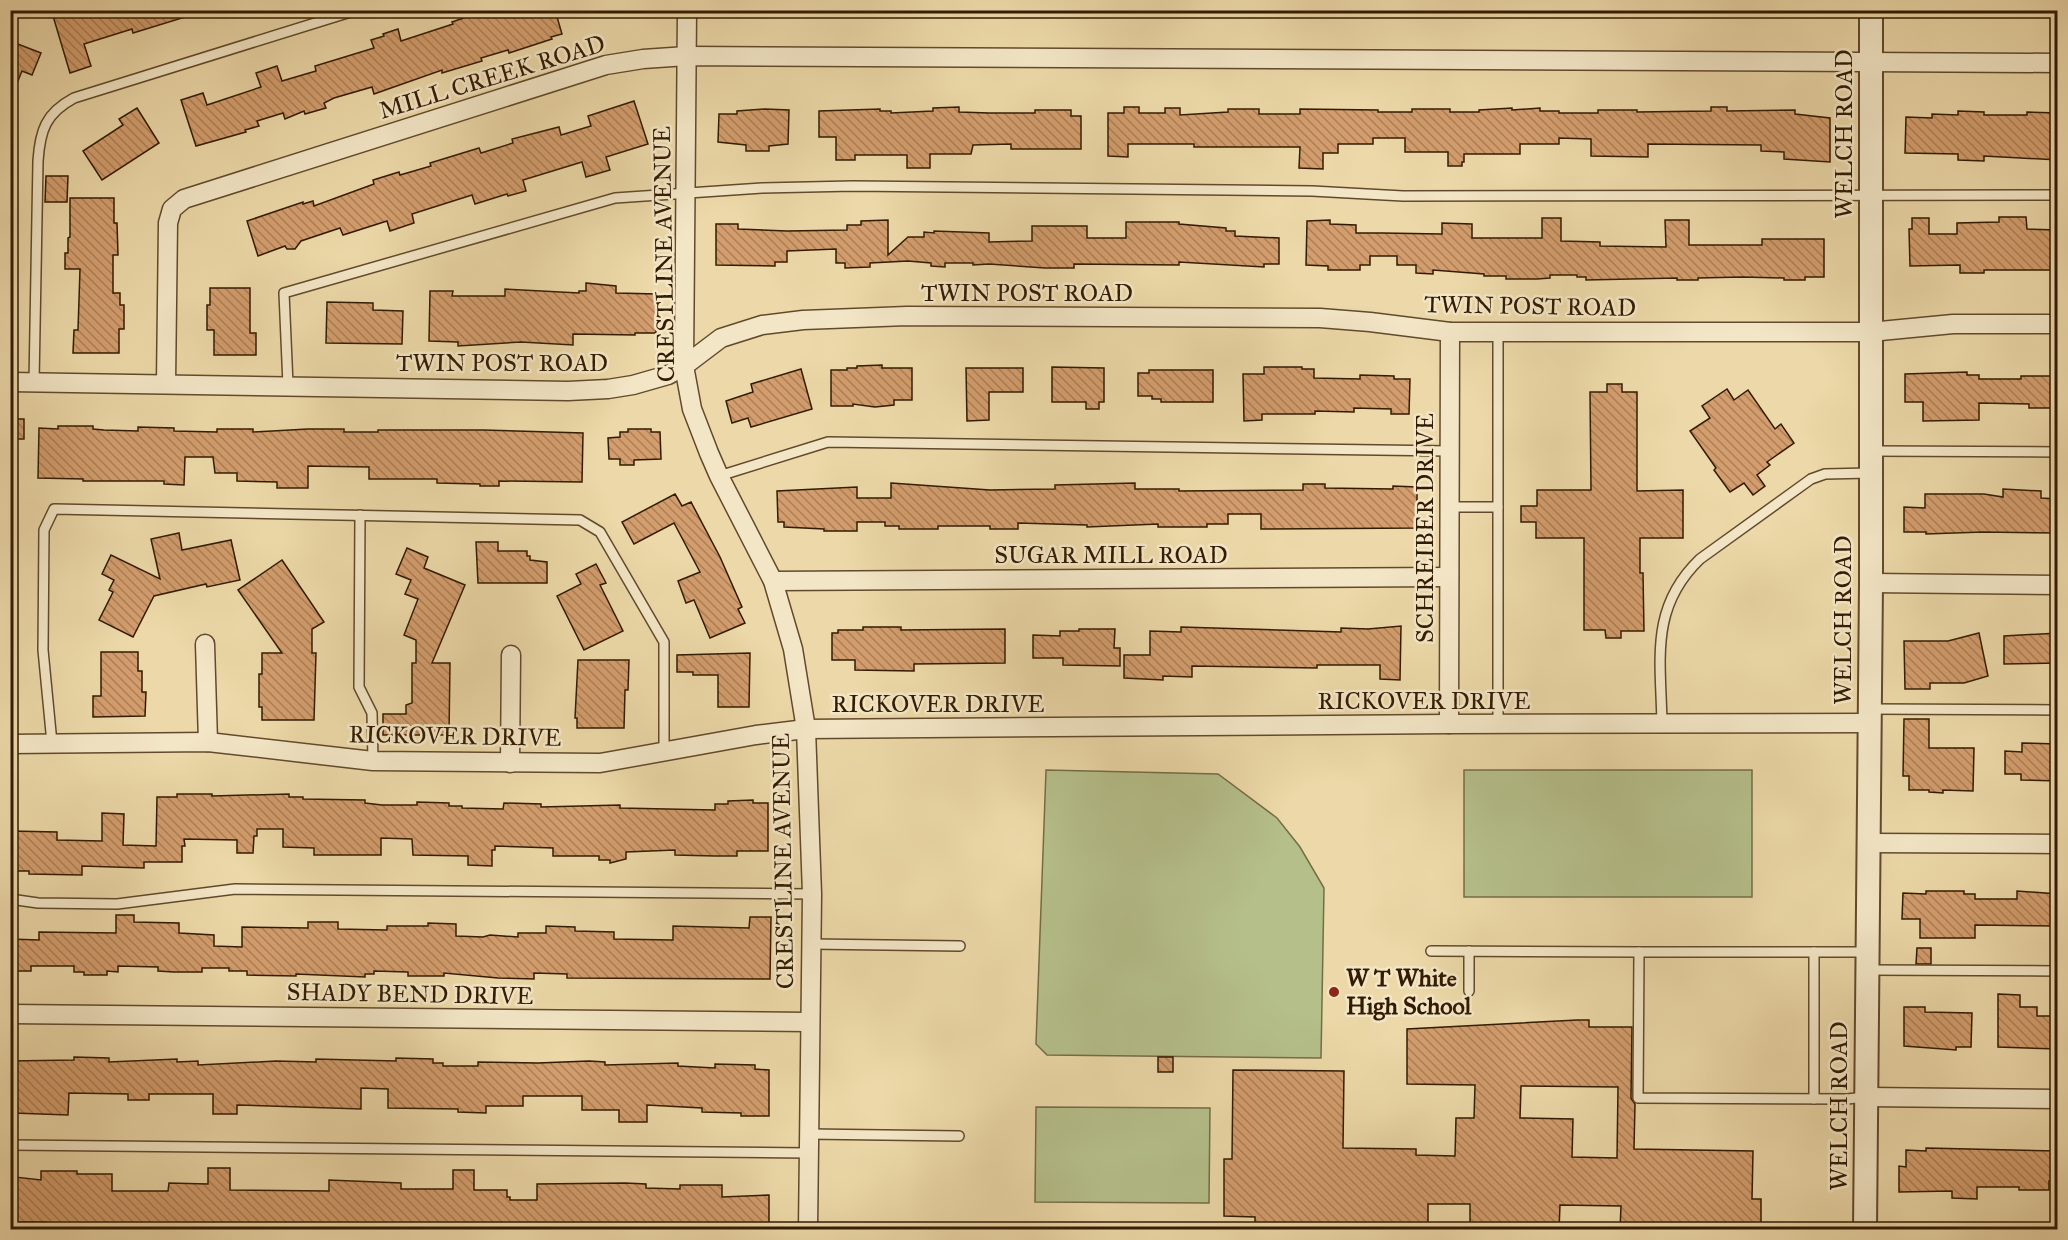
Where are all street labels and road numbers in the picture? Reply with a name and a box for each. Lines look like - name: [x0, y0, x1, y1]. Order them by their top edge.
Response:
- street label: MILL CREEK ROAD: [375, 28, 609, 126]
- street label: WELCH ROAD: [1829, 49, 1859, 219]
- street label: CRESTLINE AVENUE: [647, 126, 681, 382]
- street label: TWIN POST ROAD: [921, 278, 1133, 308]
- street label: TWIN POST ROAD: [1424, 289, 1636, 323]
- street label: TWIN POST ROAD: [396, 348, 608, 378]
- street label: SCHREIBER DRIVE: [1410, 413, 1440, 643]
- street label: WELCH ROAD: [1828, 535, 1858, 705]
- street label: SUGAR MILL ROAD: [994, 540, 1228, 570]
- street label: RICKOVER DRIVE: [1318, 686, 1530, 716]
- street label: RICKOVER DRIVE: [832, 689, 1044, 719]
- street label: RICKOVER DRIVE: [348, 719, 562, 753]
- street label: CRESTLINE AVENUE: [766, 733, 800, 989]
- street label: SHADY BEND DRIVE: [286, 977, 534, 1011]
- street label: WELCH ROAD: [1824, 1021, 1854, 1191]

